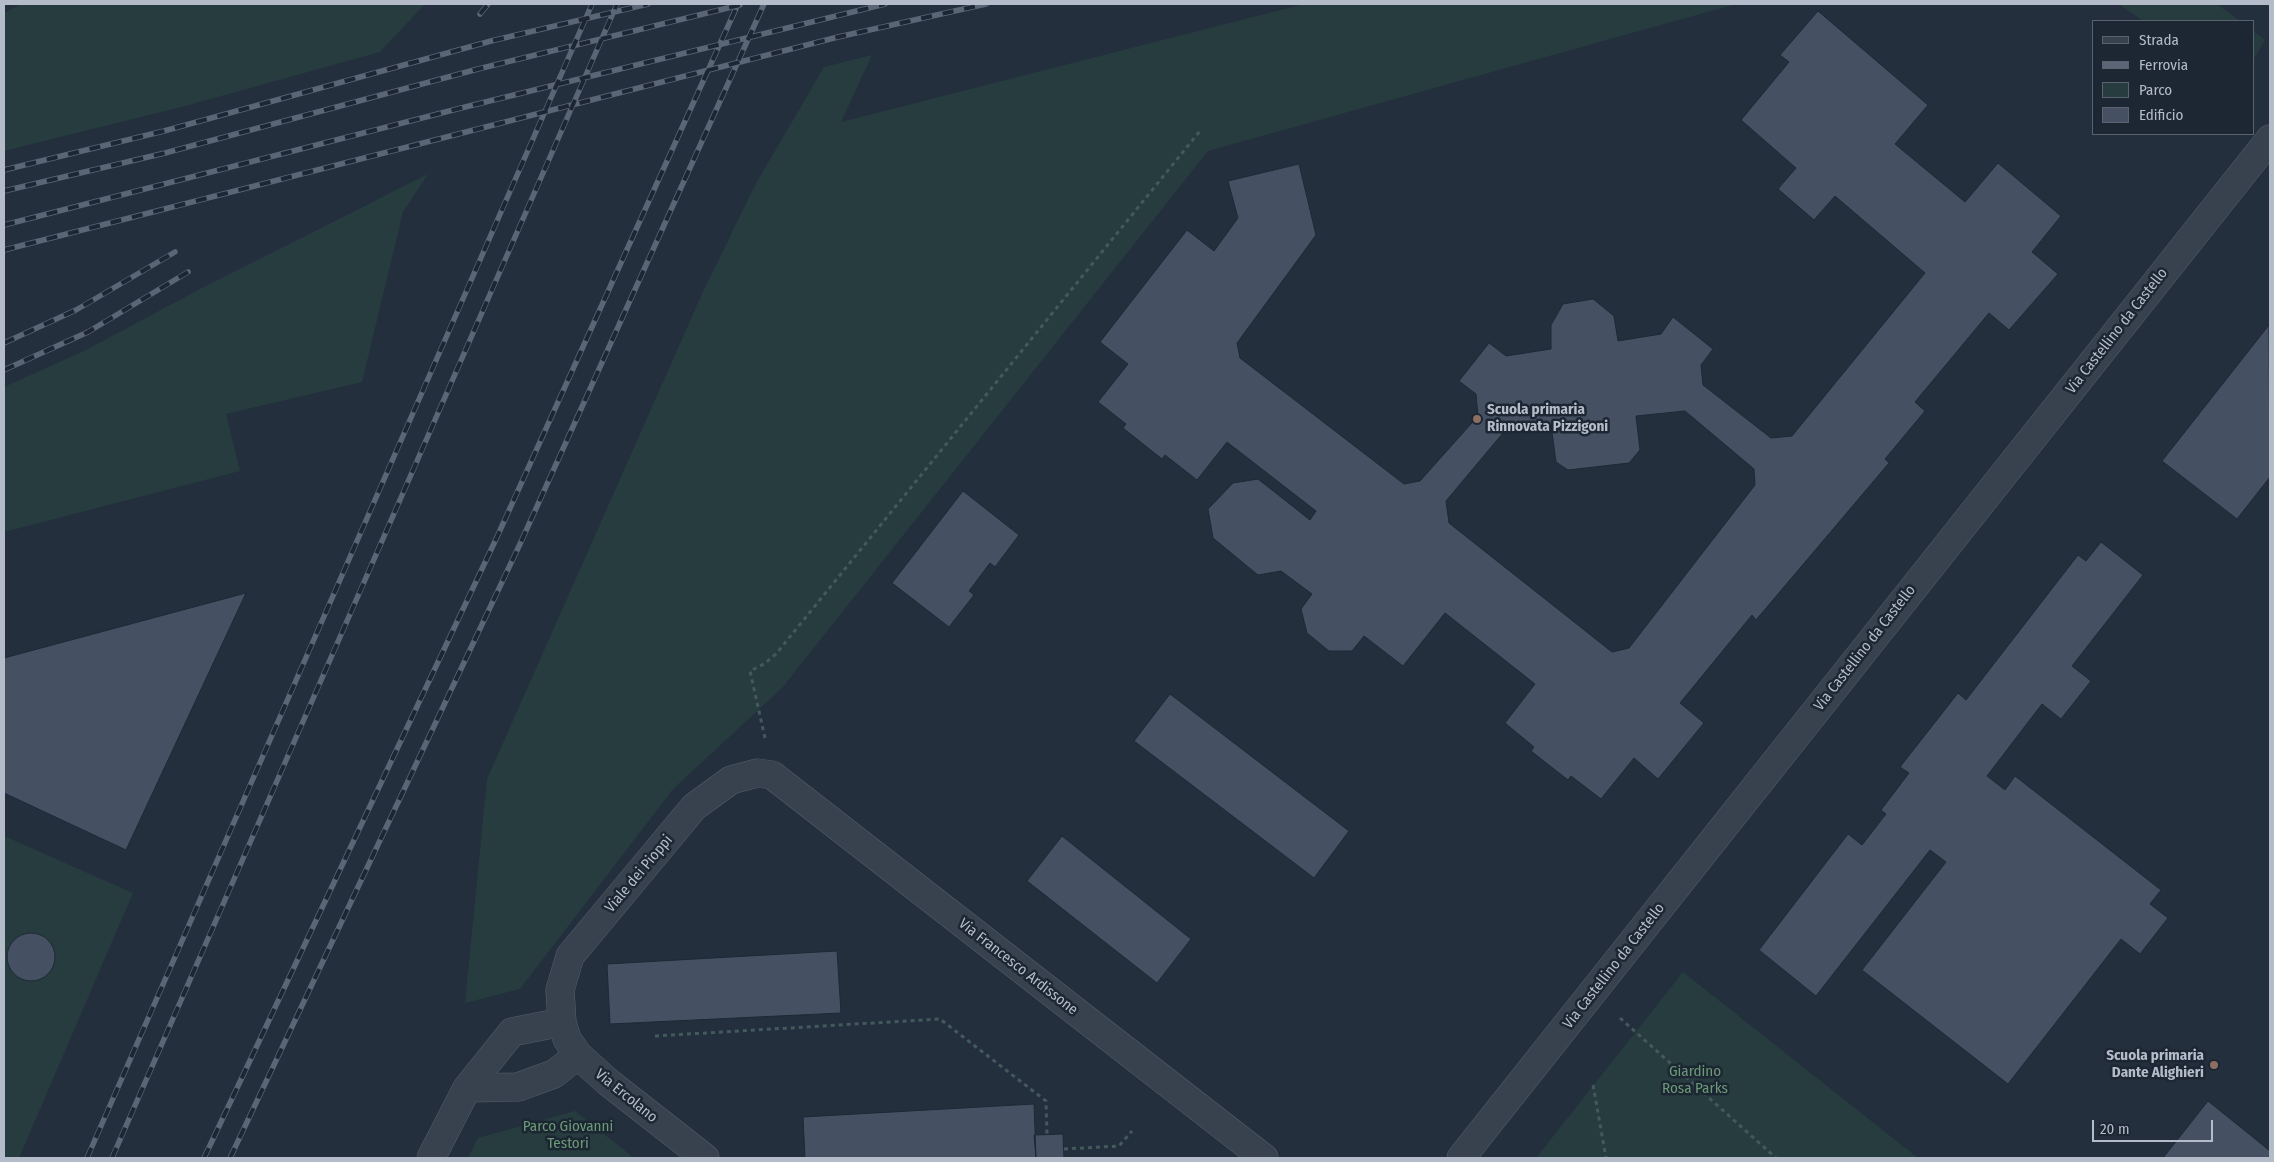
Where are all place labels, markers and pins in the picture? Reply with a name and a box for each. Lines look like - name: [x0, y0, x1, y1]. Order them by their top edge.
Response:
- place label: Scuola primaria Rinnovata Pizzigoni: [1487, 401, 1608, 436]
- marker: Scuola primaria Rinnovata Pizzigoni: [1471, 413, 1483, 425]
- place label: Scuola primaria Dante Alighieri: [2106, 1047, 2204, 1082]
- marker: Scuola primaria Dante Alighieri: [2208, 1059, 2220, 1071]

